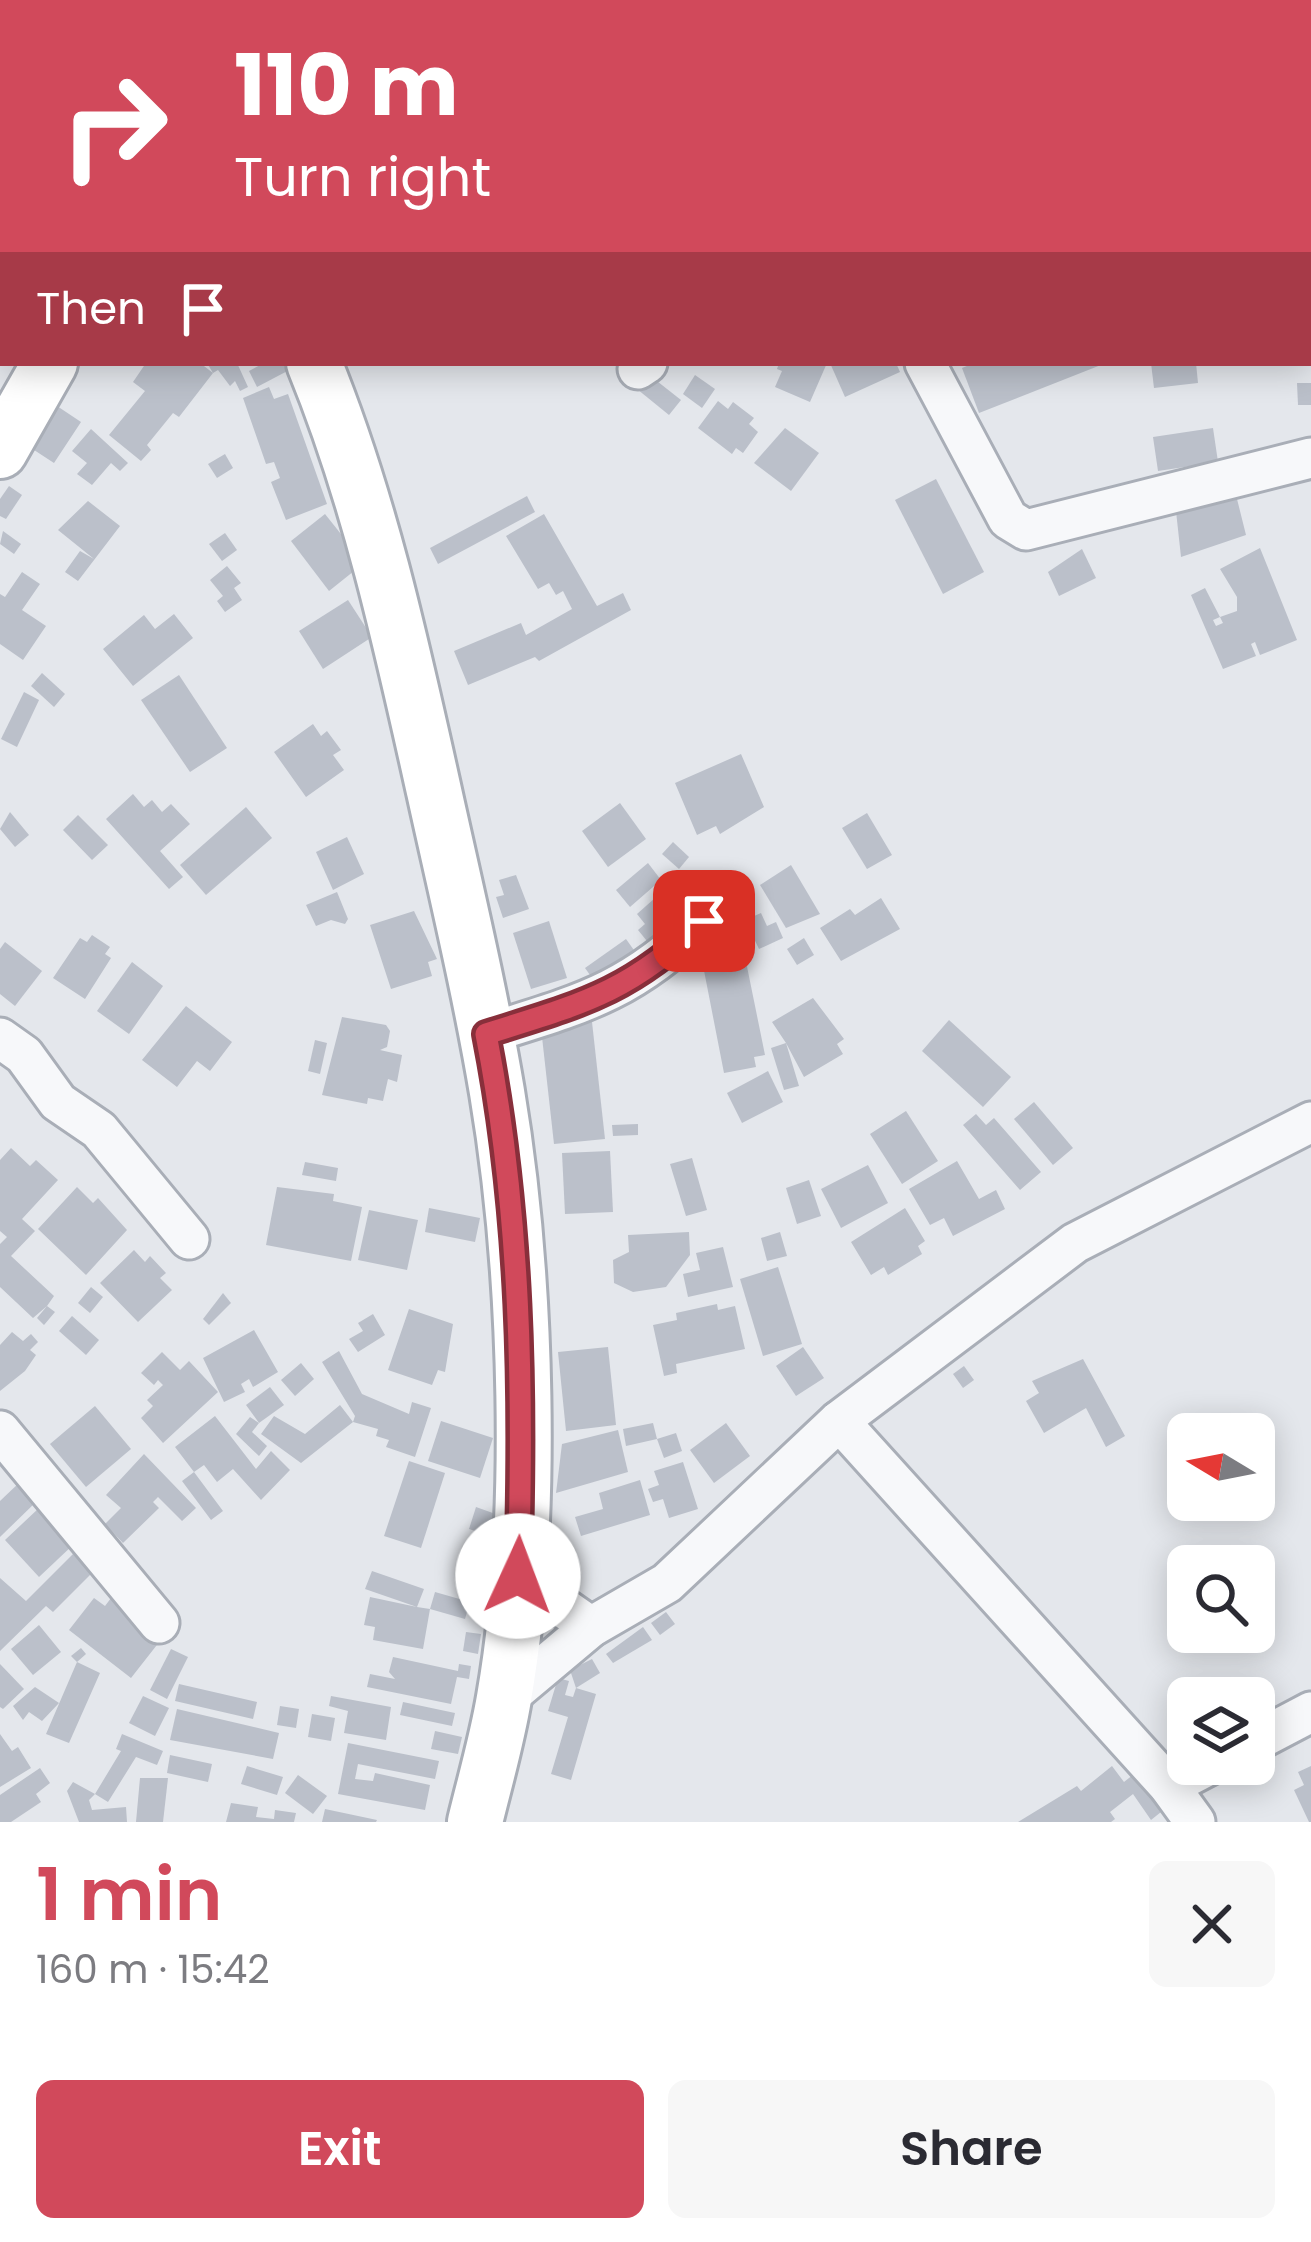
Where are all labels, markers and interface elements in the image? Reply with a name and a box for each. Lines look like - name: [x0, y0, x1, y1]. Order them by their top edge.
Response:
- text: 110 m: [234, 27, 459, 144]
- icon: right: [36, 48, 192, 204]
- text: Turn right: [234, 139, 491, 215]
- icon: arrive: [170, 276, 236, 342]
- text: Then: [36, 277, 146, 340]
- pin: [653, 870, 755, 972]
- icon: arrive: [671, 888, 737, 954]
- north arrow: [1167, 1413, 1275, 1521]
- map controls: [1167, 1413, 1275, 1785]
- position arrow: [455, 1513, 581, 1639]
- button: search: [1167, 1545, 1275, 1653]
- button: layers: [1167, 1677, 1275, 1785]
- text: 1 min: [36, 1844, 222, 1945]
- button: close: [1149, 1861, 1275, 1987]
- text: 160 m · 15:42: [36, 1942, 270, 1997]
- button: Exit: [36, 2080, 644, 2218]
- button: Share: [668, 2080, 1275, 2218]

